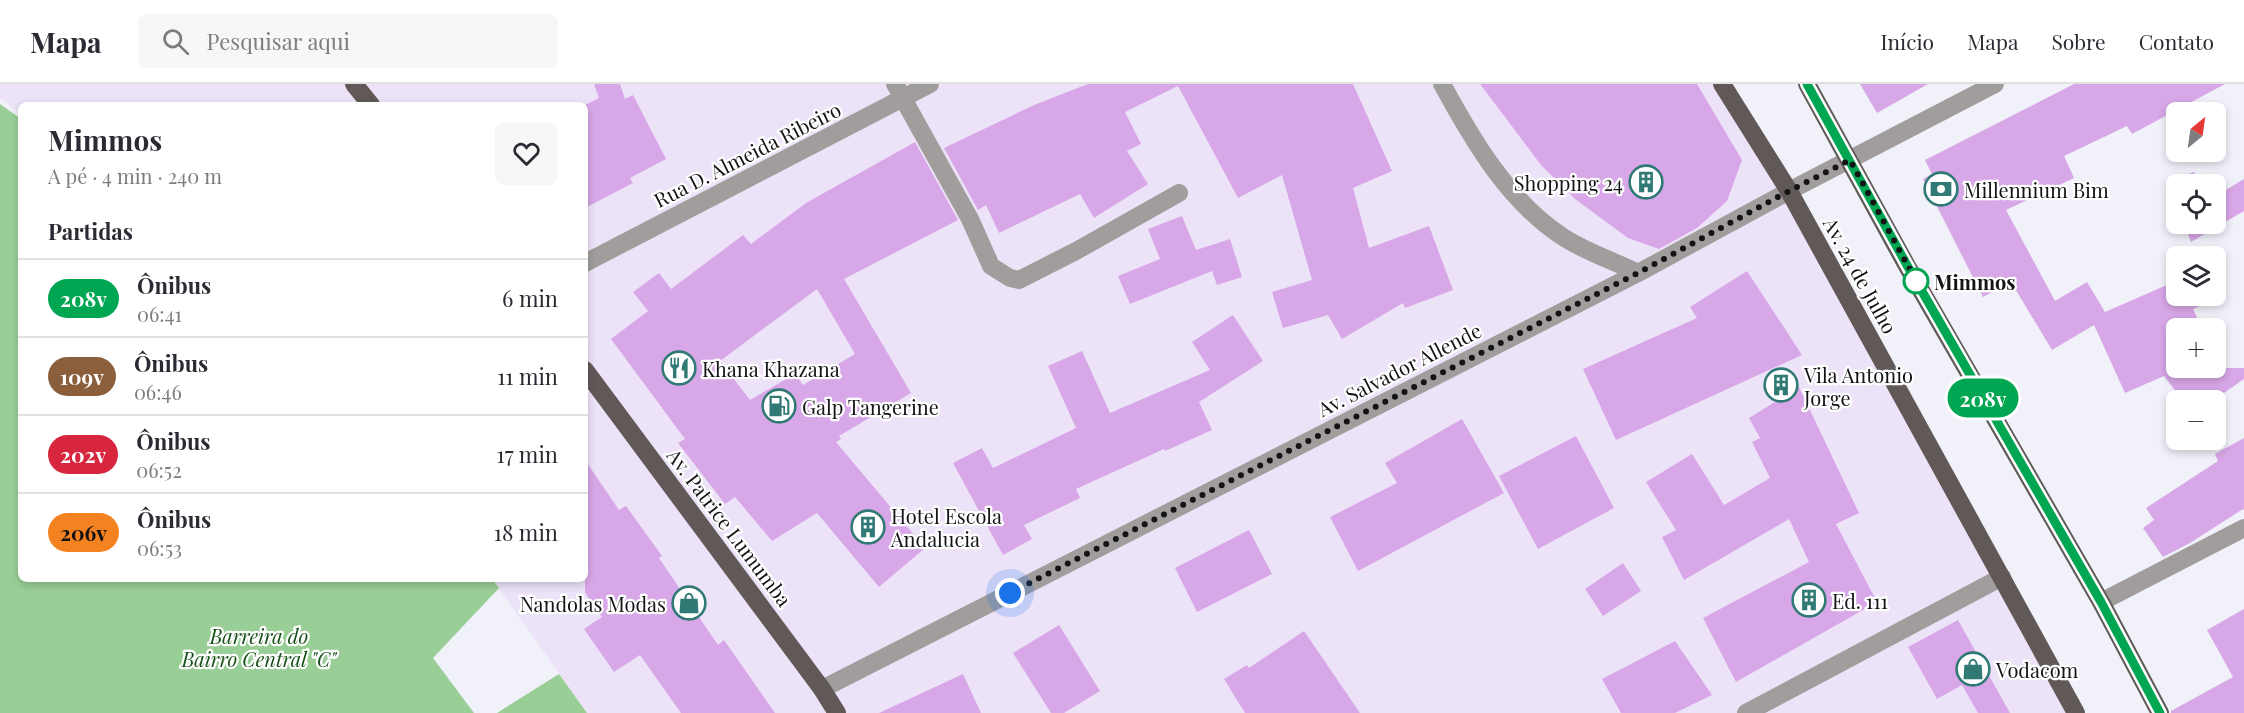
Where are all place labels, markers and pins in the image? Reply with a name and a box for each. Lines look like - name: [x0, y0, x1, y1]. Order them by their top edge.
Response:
- building icon: Shopping 24: [1628, 164, 1664, 200]
- place label: Shopping 24: [1514, 169, 1623, 196]
- bank icon: Millennium Bim: [1923, 171, 1959, 207]
- place label: Millennium Bim: [1964, 176, 2109, 203]
- marker: Mimmos: [1903, 268, 1929, 294]
- place label: Mimmos: [1934, 268, 2016, 295]
- restaurant icon: Khana Khazana: [661, 350, 697, 386]
- place label: Khana Khazana: [702, 355, 840, 382]
- place label: Vila Antonio Jorge: [1803, 361, 1913, 411]
- building icon: Vila Antonio Jorge: [1763, 367, 1799, 403]
- fuel station icon: Galp Tangerine: [761, 388, 797, 424]
- place label: Galp Tangerine: [802, 393, 939, 420]
- place label: Hotel Escola Andalucia: [890, 502, 1002, 552]
- building icon: Hotel Escola Andalucia: [850, 509, 886, 545]
- building icon: Ed. 111: [1791, 582, 1827, 618]
- shop icon: Nandolas Modas: [671, 585, 707, 621]
- place label: Ed. 111: [1832, 587, 1888, 614]
- place label: Nandolas Modas: [520, 590, 666, 617]
- shop icon: Vodacom: [1955, 651, 1991, 687]
- place label: Vodacom: [1995, 656, 2079, 683]

